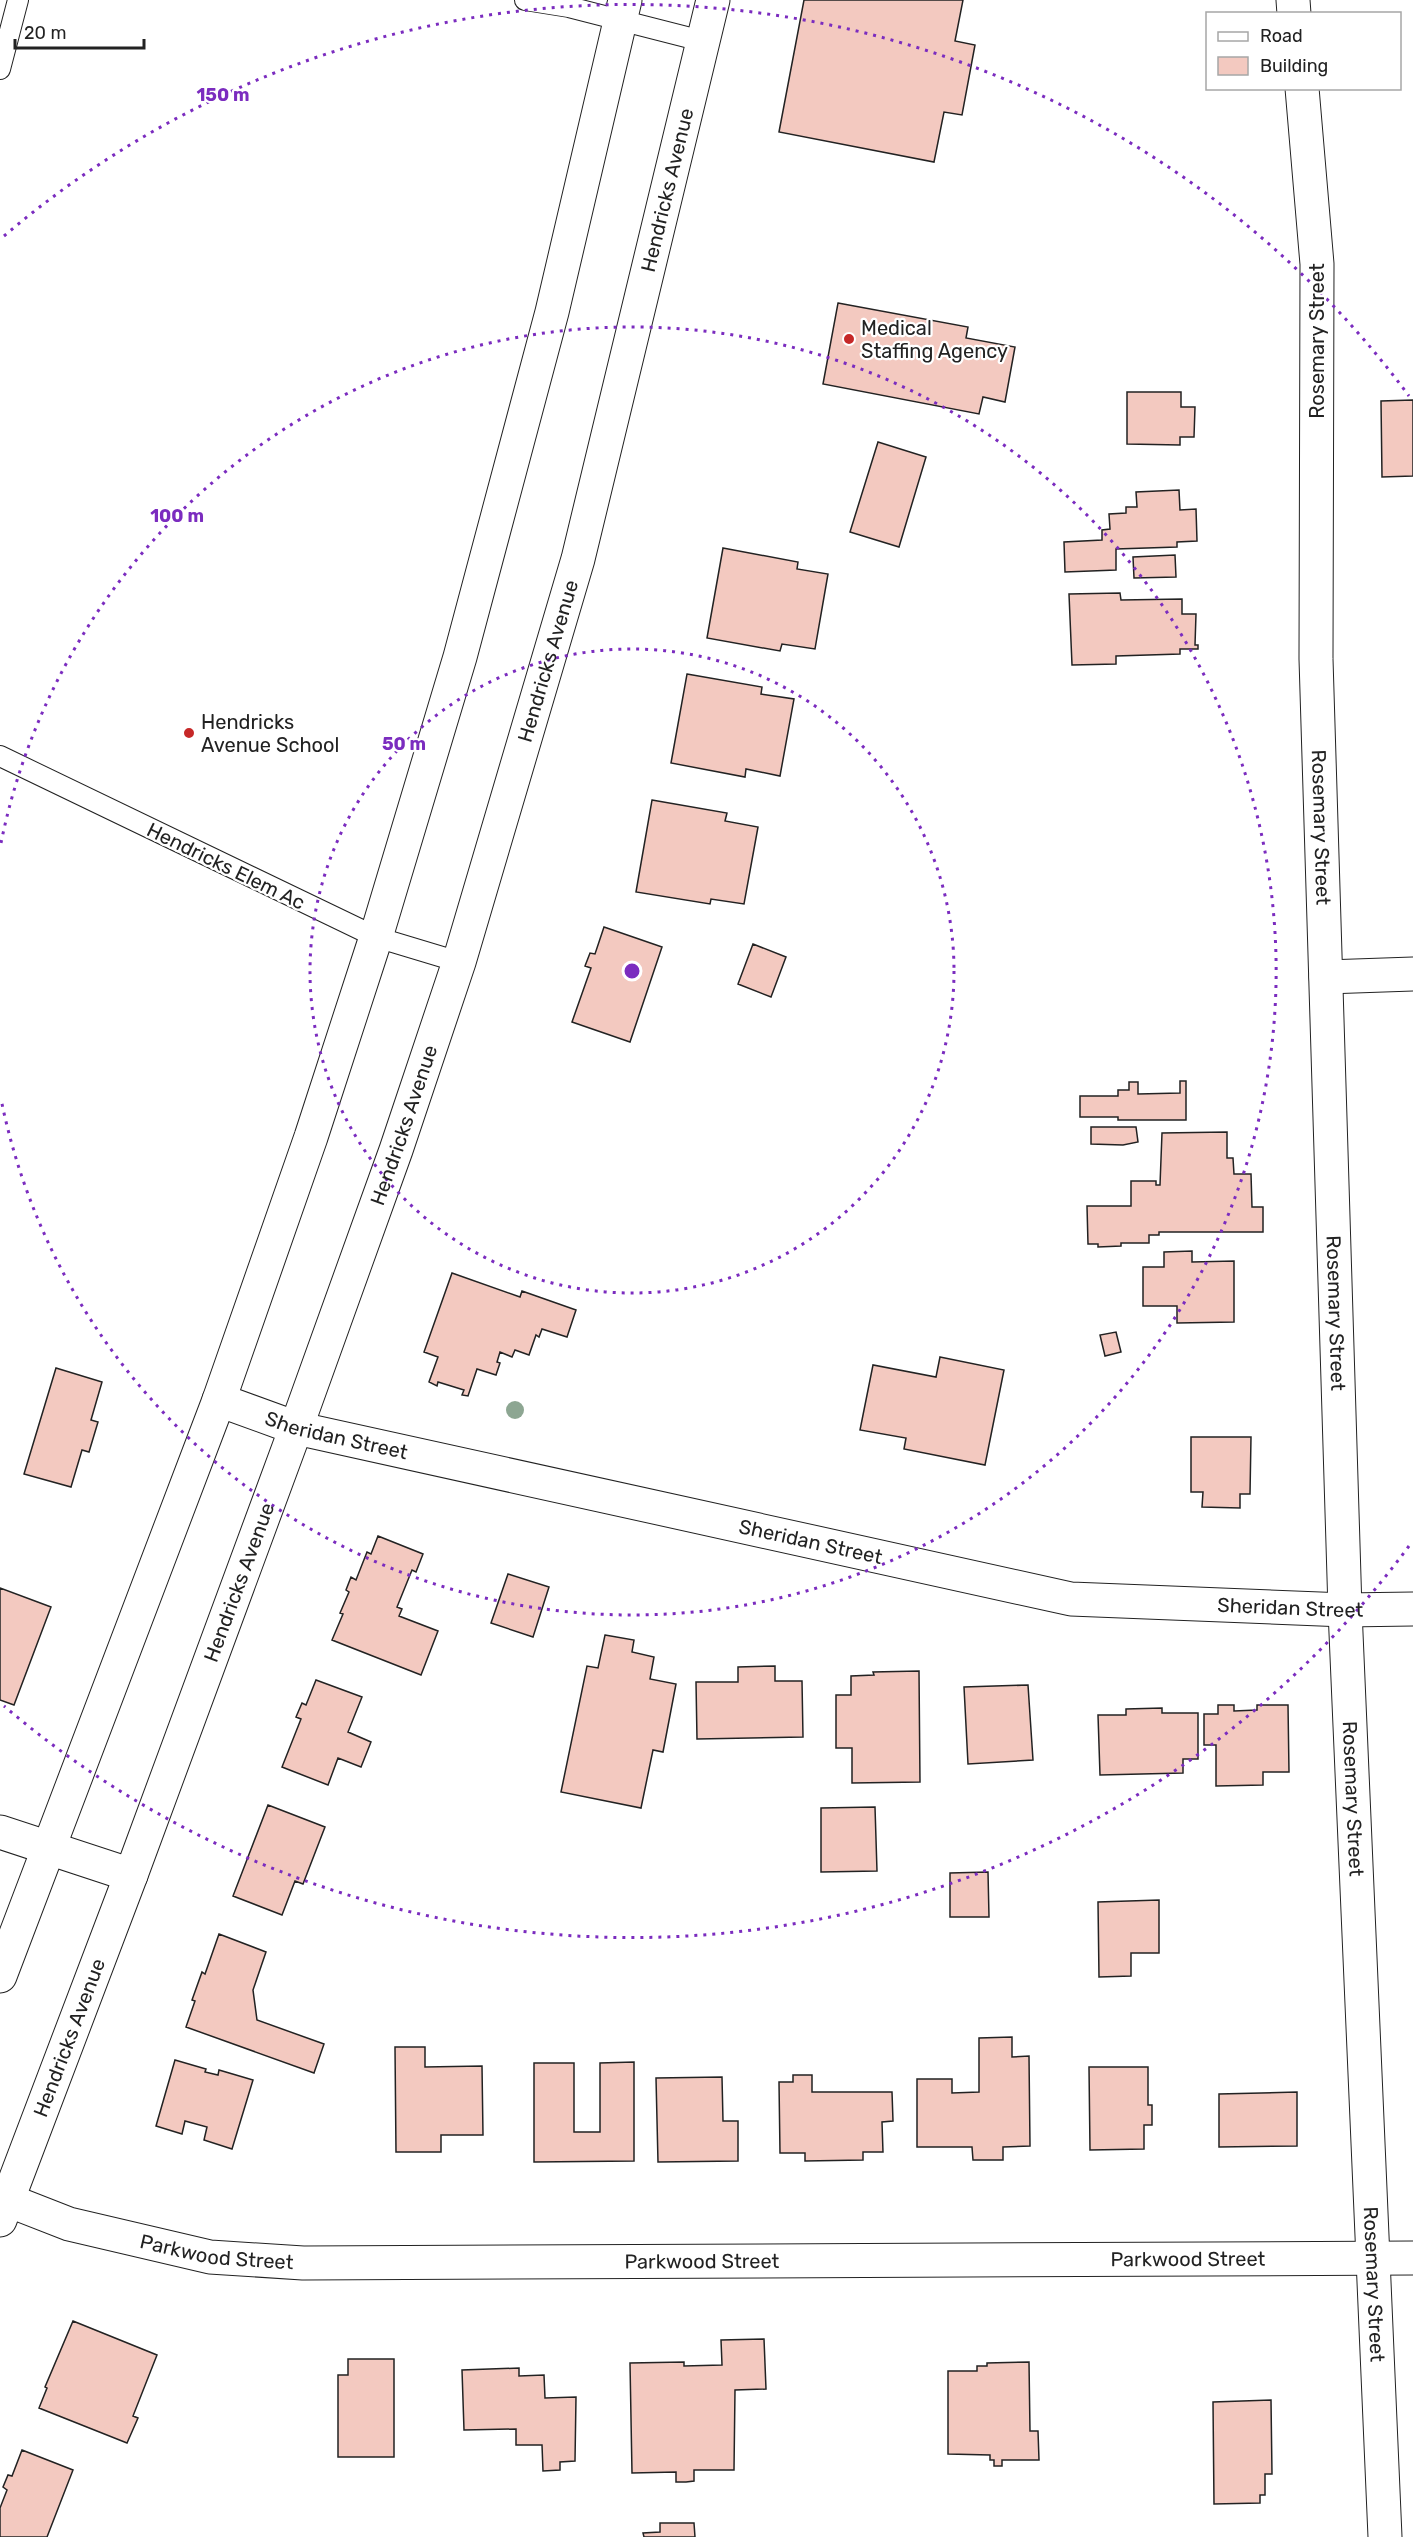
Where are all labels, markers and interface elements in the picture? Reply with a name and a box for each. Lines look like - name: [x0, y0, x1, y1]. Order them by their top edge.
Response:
- scale bar: [15, 12, 144, 50]
- legend: [1206, 12, 1401, 90]
- text: 20 m: [24, 22, 66, 44]
- text: Road: [1260, 25, 1303, 47]
- text: Building: [1260, 55, 1328, 77]
- text: 150 m: [196, 84, 250, 106]
- street label: Hendricks Avenue: [636, 106, 698, 274]
- street label: Rosemary Street: [1305, 263, 1329, 419]
- place label: Medical Staffing Agency: [861, 316, 1008, 363]
- marker: Medical Staffing Agency: [842, 332, 856, 346]
- text: 100 m: [150, 505, 204, 527]
- street label: Hendricks Avenue: [513, 577, 583, 745]
- place label: Hendricks Avenue School: [201, 710, 339, 757]
- marker: Hendricks Avenue School: [182, 726, 196, 740]
- text: 50 m: [382, 733, 426, 755]
- street label: Rosemary Street: [1307, 749, 1336, 906]
- street label: Hendricks Elem Ac: [143, 817, 309, 915]
- centre of rings: [622, 961, 642, 981]
- street label: Hendricks Avenue: [365, 1042, 442, 1209]
- street label: Rosemary Street: [1322, 1235, 1350, 1391]
- street label: Sheridan Street: [262, 1406, 410, 1464]
- street label: Hendricks Avenue: [199, 1499, 279, 1665]
- street label: Sheridan Street: [737, 1514, 885, 1569]
- street label: Sheridan Street: [1217, 1593, 1364, 1622]
- street label: Rosemary Street: [1338, 1721, 1368, 1877]
- street label: Hendricks Avenue: [28, 1955, 110, 2120]
- street label: Rosemary Street: [1359, 2206, 1389, 2363]
- street label: Parkwood Street: [138, 2229, 294, 2274]
- street label: Parkwood Street: [1110, 2247, 1266, 2271]
- street label: Parkwood Street: [624, 2249, 780, 2274]

